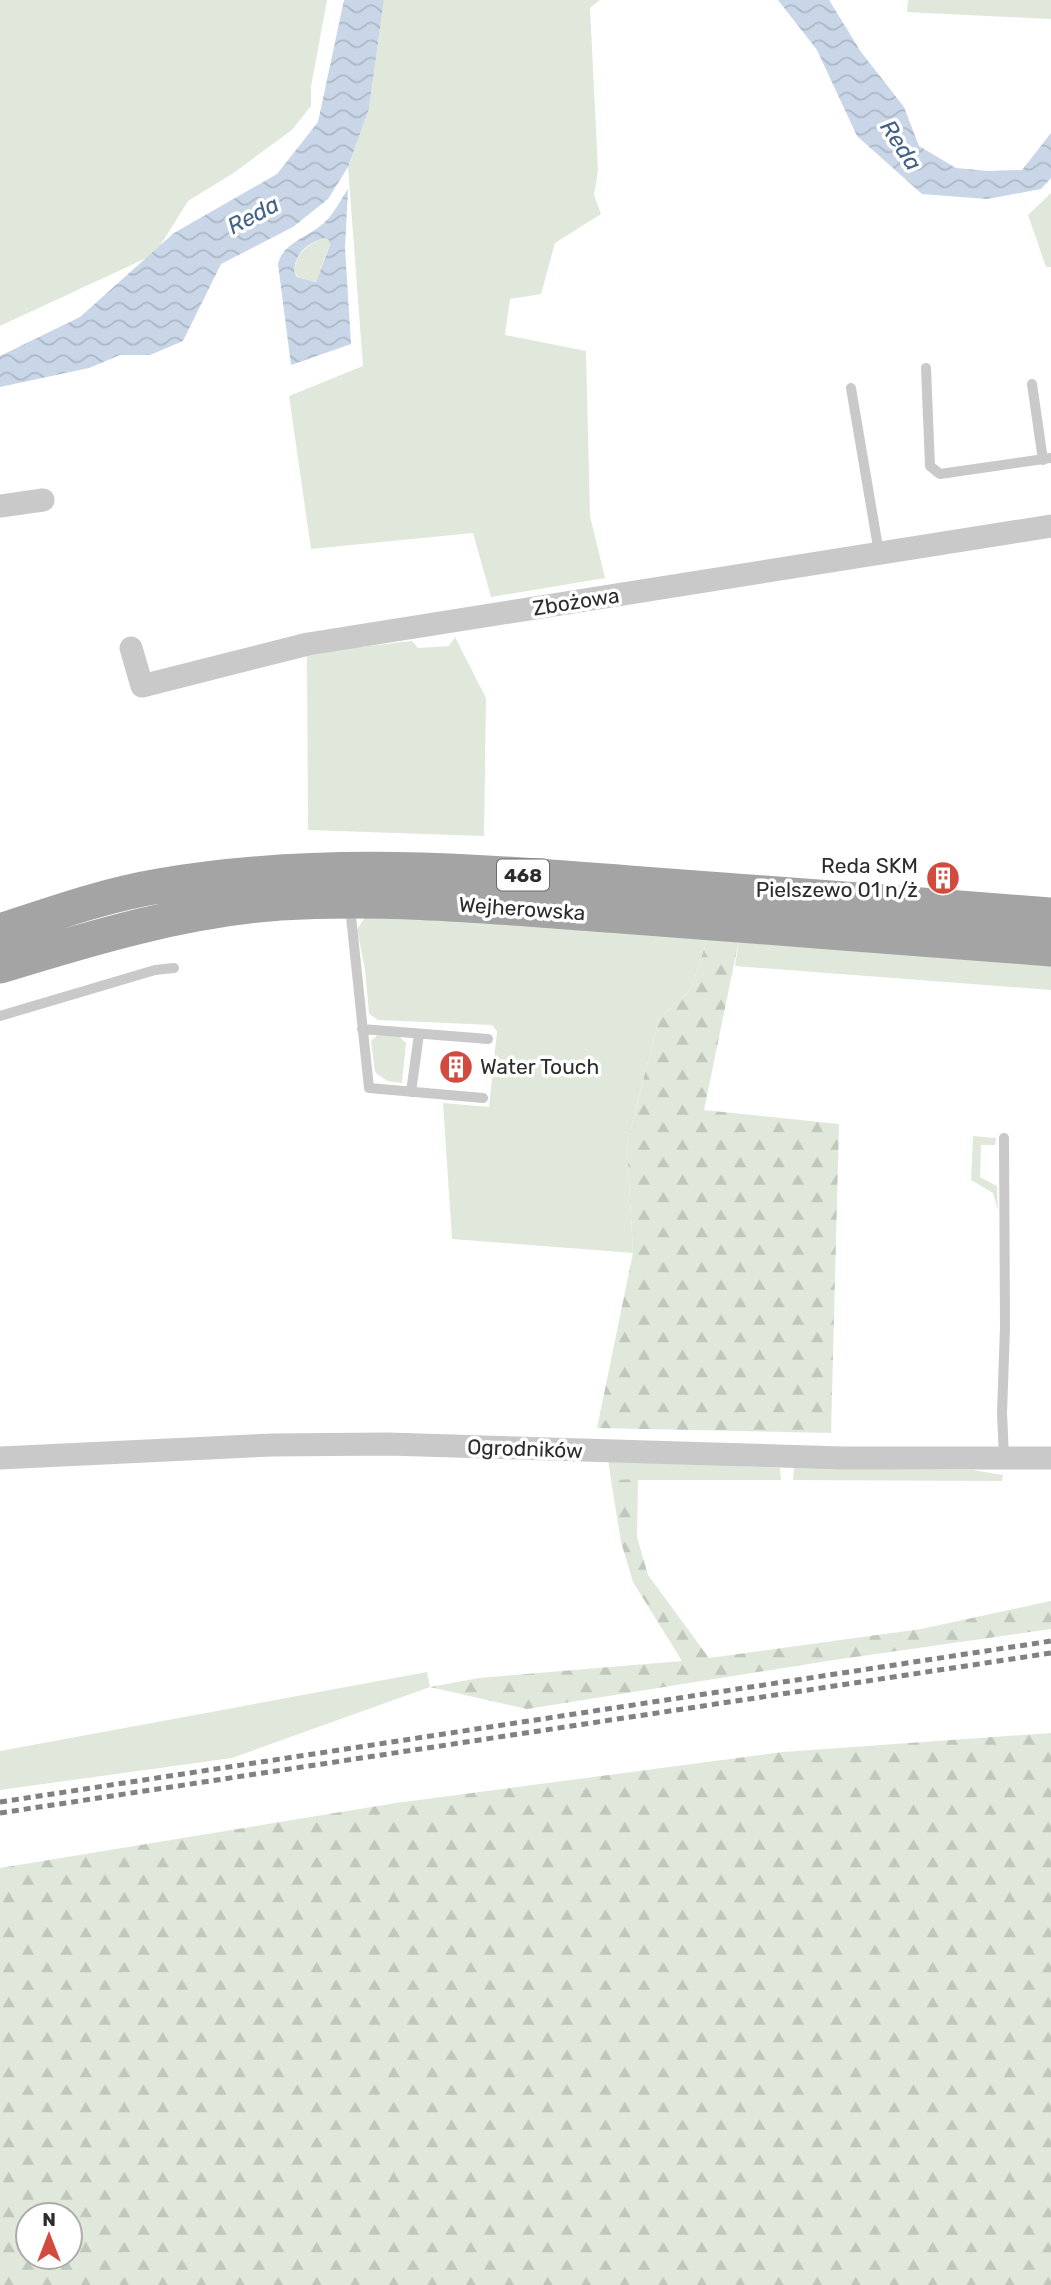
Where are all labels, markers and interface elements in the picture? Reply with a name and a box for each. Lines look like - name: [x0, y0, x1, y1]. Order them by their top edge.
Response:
- water label: Reda: [874, 114, 928, 176]
- water label: Reda: [222, 190, 284, 240]
- street label: Zbożowa: [531, 582, 621, 621]
- place label: Reda SKM Pielszewo 01 n/ż: [756, 853, 918, 902]
- building icon: Reda SKM Pielszewo 01 n/ż: [924, 859, 962, 897]
- road number: 468: [497, 860, 549, 890]
- street label: Wejherowska: [458, 892, 586, 925]
- building icon: Water Touch: [437, 1048, 475, 1086]
- place label: Water Touch: [480, 1054, 599, 1079]
- street label: Ogrodników: [467, 1434, 583, 1463]
- north arrow: [14, 2201, 84, 2271]
- text: N: [42, 2208, 56, 2231]

